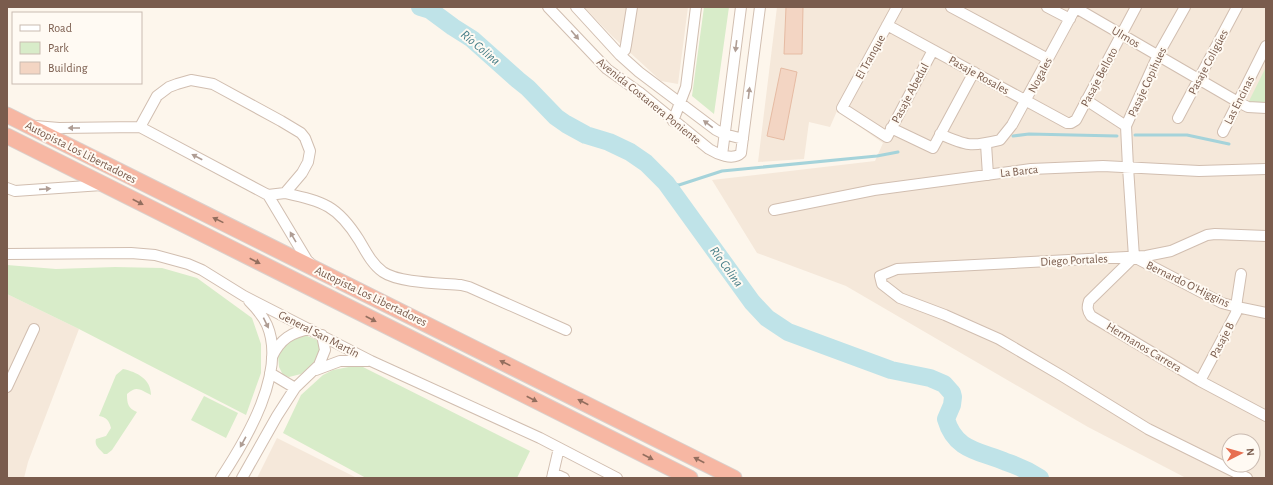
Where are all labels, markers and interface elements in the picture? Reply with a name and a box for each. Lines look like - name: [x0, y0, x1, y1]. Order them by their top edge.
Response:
- legend: [12, 12, 142, 84]
- text: Road: [48, 22, 72, 34]
- street label: Ulmos: [1110, 24, 1142, 50]
- street label: Pasaje Coligües: [1186, 27, 1231, 97]
- water label: Río Colina: [458, 28, 502, 68]
- one-way arrow: [571, 30, 580, 40]
- street label: El Tranque: [853, 33, 887, 81]
- one-way arrow: [733, 40, 739, 52]
- text: Park: [48, 42, 69, 54]
- street label: Pasaje Belloto: [1078, 45, 1121, 109]
- street label: Pasaje Copihues: [1126, 45, 1169, 119]
- street label: Pasaje Rosales: [946, 53, 1011, 97]
- street label: Avenida Costanera Poniente: [595, 55, 703, 147]
- street label: Nogales: [1026, 55, 1054, 95]
- street label: Pasaje Abedul: [889, 61, 932, 125]
- text: Building: [48, 62, 88, 74]
- street label: Las Encinas: [1222, 74, 1256, 126]
- one-way arrow: [746, 87, 752, 99]
- street label: Autopista Los Libertadores: [23, 119, 139, 185]
- one-way arrow: [702, 120, 713, 128]
- one-way arrow: [67, 125, 80, 131]
- one-way arrow: [191, 154, 202, 160]
- street label: La Barca: [999, 163, 1039, 179]
- one-way arrow: [39, 185, 51, 192]
- one-way arrow: [133, 199, 144, 205]
- one-way arrow: [212, 217, 223, 223]
- one-way arrow: [290, 231, 297, 243]
- water label: Río Colina: [707, 244, 745, 290]
- street label: Diego Portales: [1040, 252, 1108, 268]
- one-way arrow: [249, 257, 260, 264]
- street label: Bernardo O'Higgins: [1144, 259, 1232, 309]
- street label: Autopista Los Libertadores: [313, 264, 429, 328]
- street label: General San Martín: [277, 308, 361, 360]
- one-way arrow: [365, 316, 377, 322]
- one-way arrow: [262, 318, 269, 329]
- street label: Hermanos Carrera: [1104, 320, 1184, 374]
- street label: Pasaje B: [1208, 320, 1237, 360]
- one-way arrow: [499, 360, 510, 366]
- one-way arrow: [526, 396, 538, 402]
- one-way arrow: [577, 399, 589, 405]
- north arrow: [1221, 433, 1261, 473]
- one-way arrow: [239, 436, 246, 448]
- text: N: [1245, 448, 1256, 456]
- one-way arrow: [643, 454, 654, 461]
- one-way arrow: [693, 457, 705, 464]

